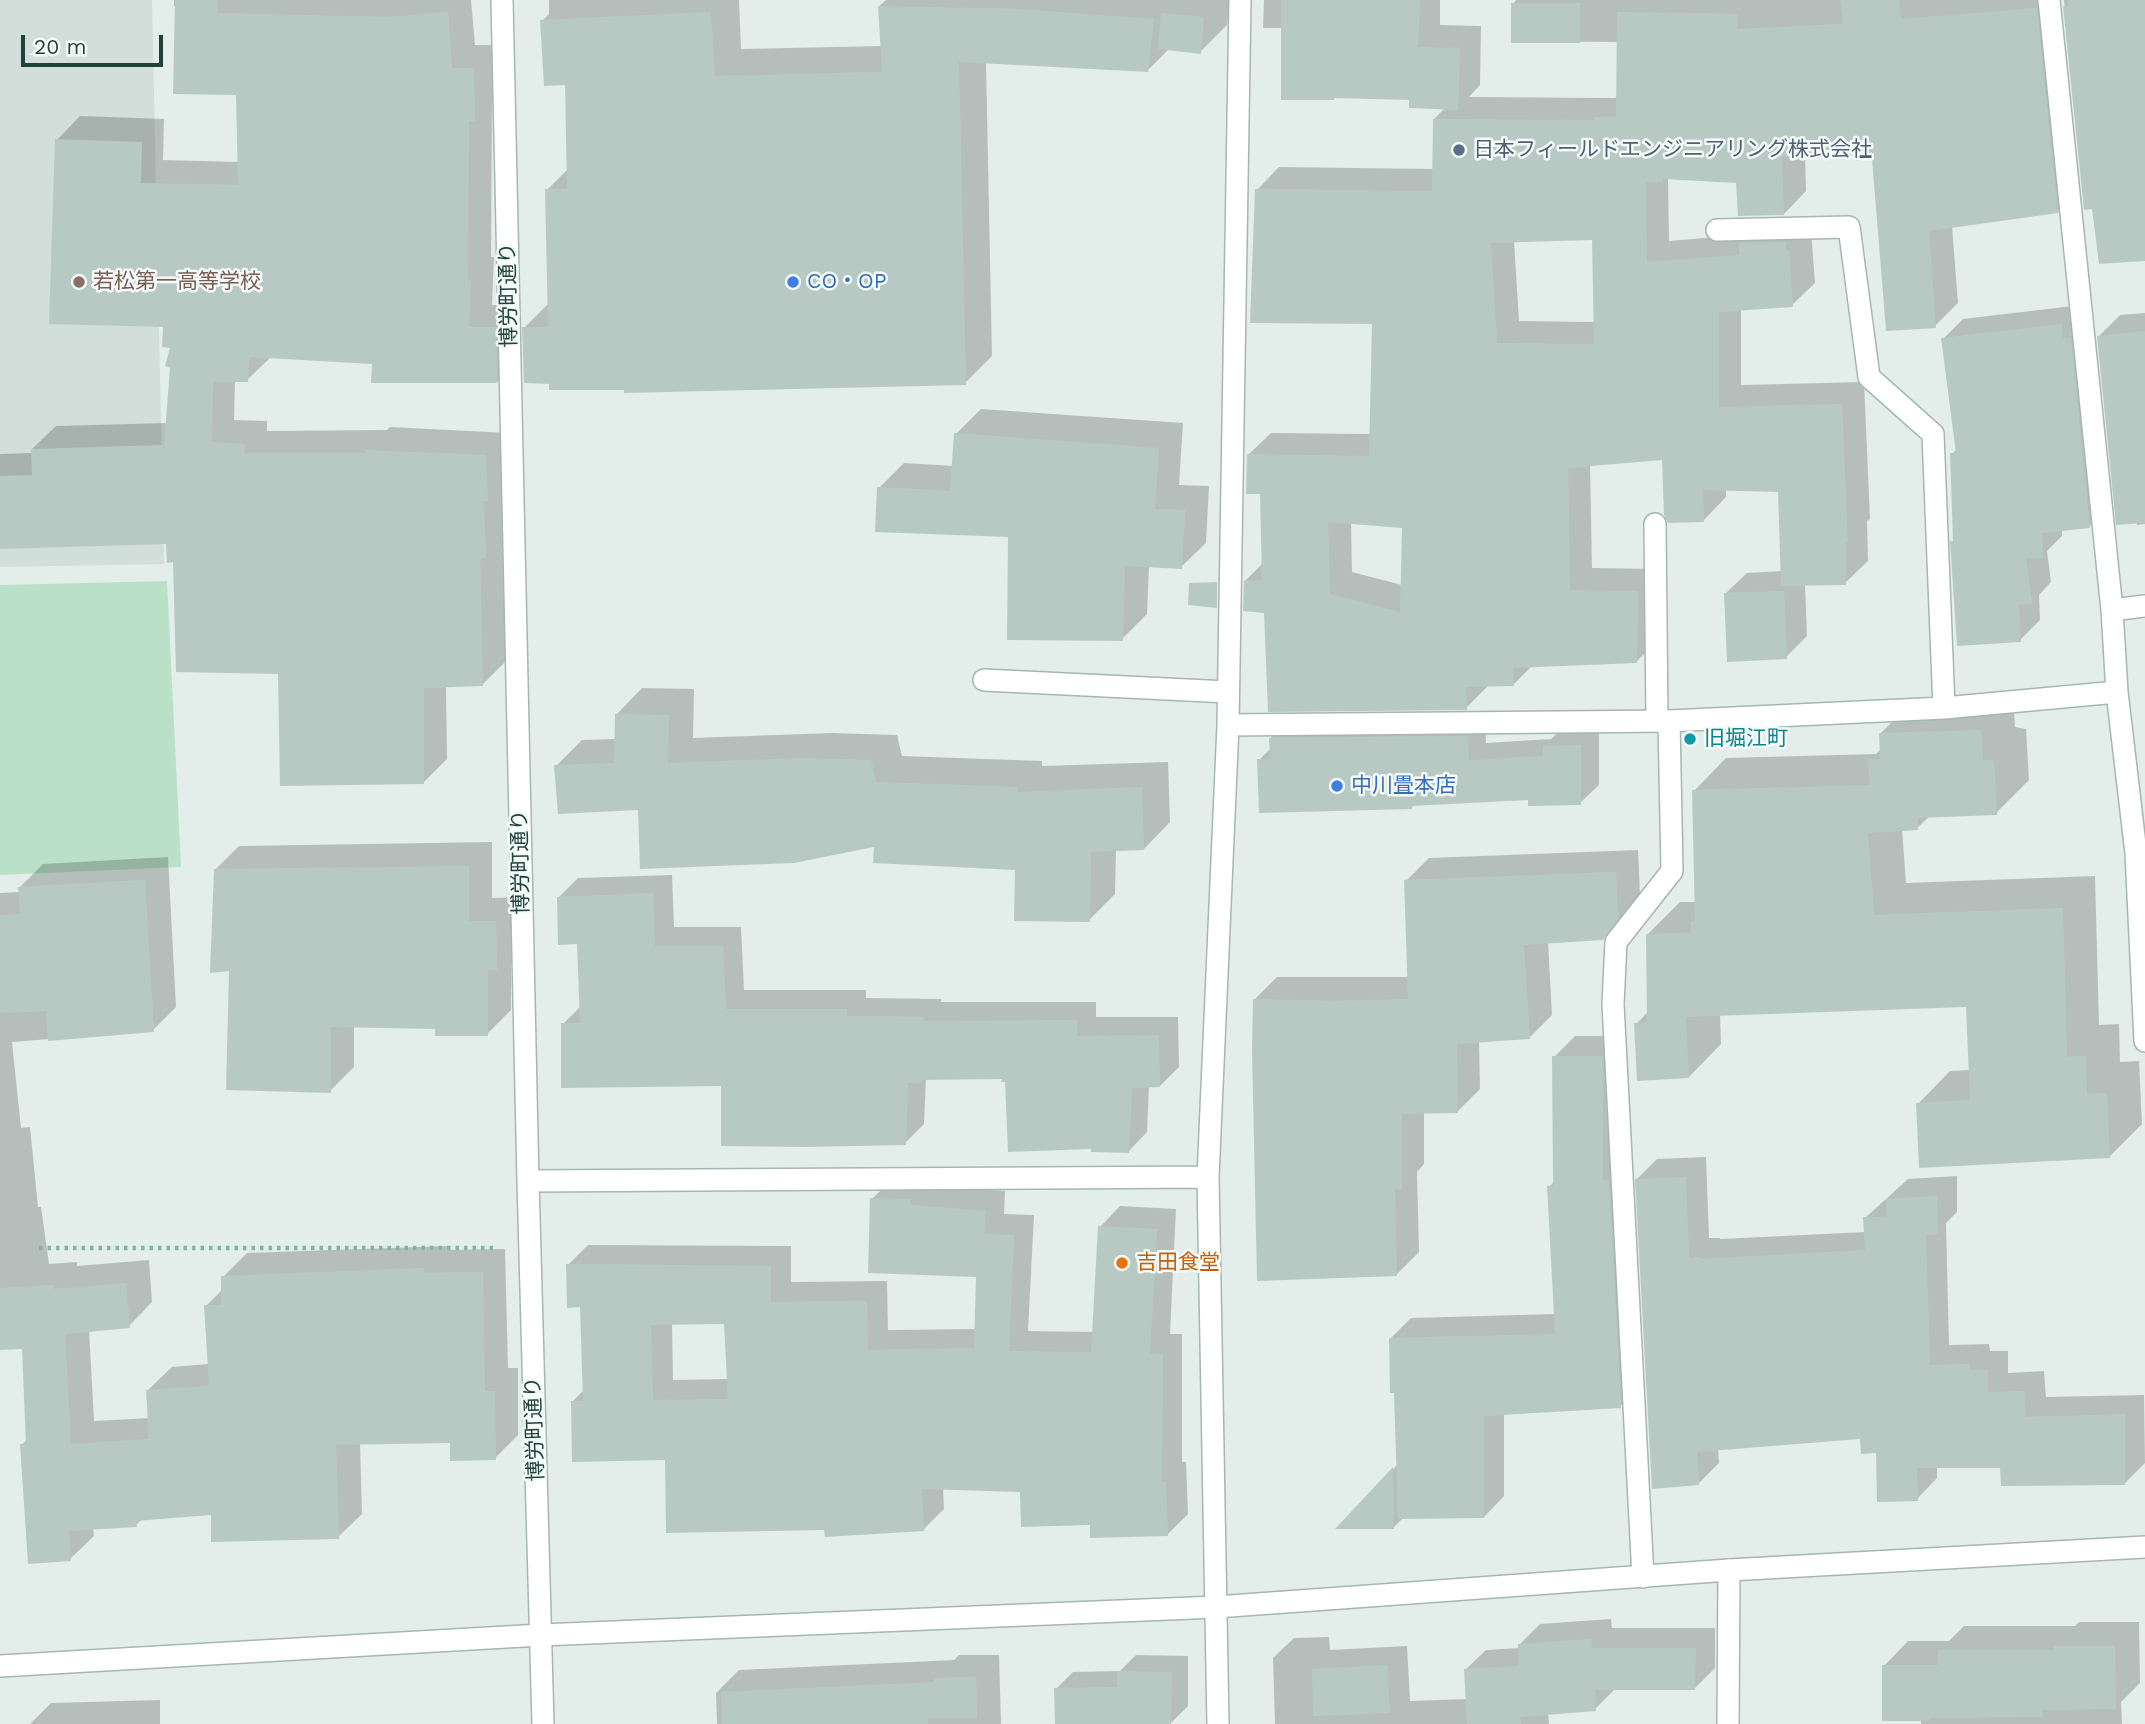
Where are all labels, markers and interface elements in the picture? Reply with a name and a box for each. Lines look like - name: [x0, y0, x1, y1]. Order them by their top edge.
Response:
- scale bar: [24, 21, 166, 65]
- text: 20 m: [34, 34, 86, 59]
- place label: 日本フィールドエンジニアリング株式会社: [1473, 137, 1872, 163]
- marker: 日本フィールドエンジニアリング株式会社: [1451, 142, 1467, 158]
- street label: 博労町通り: [495, 242, 523, 348]
- place label: 若松第一高等学校: [93, 269, 261, 295]
- place label: CO・OP: [807, 269, 887, 295]
- marker: 若松第一高等学校: [71, 274, 87, 290]
- marker: CO・OP: [785, 274, 801, 290]
- place label: 旧堀江町: [1704, 726, 1788, 752]
- marker: 旧堀江町: [1682, 731, 1698, 747]
- place label: 中川畳本店: [1351, 773, 1456, 799]
- marker: 中川畳本店: [1329, 778, 1345, 794]
- street label: 博労町通り: [507, 809, 535, 915]
- place label: 吉田食堂: [1136, 1250, 1220, 1276]
- marker: 吉田食堂: [1114, 1255, 1130, 1271]
- street label: 博労町通り: [521, 1376, 549, 1482]

